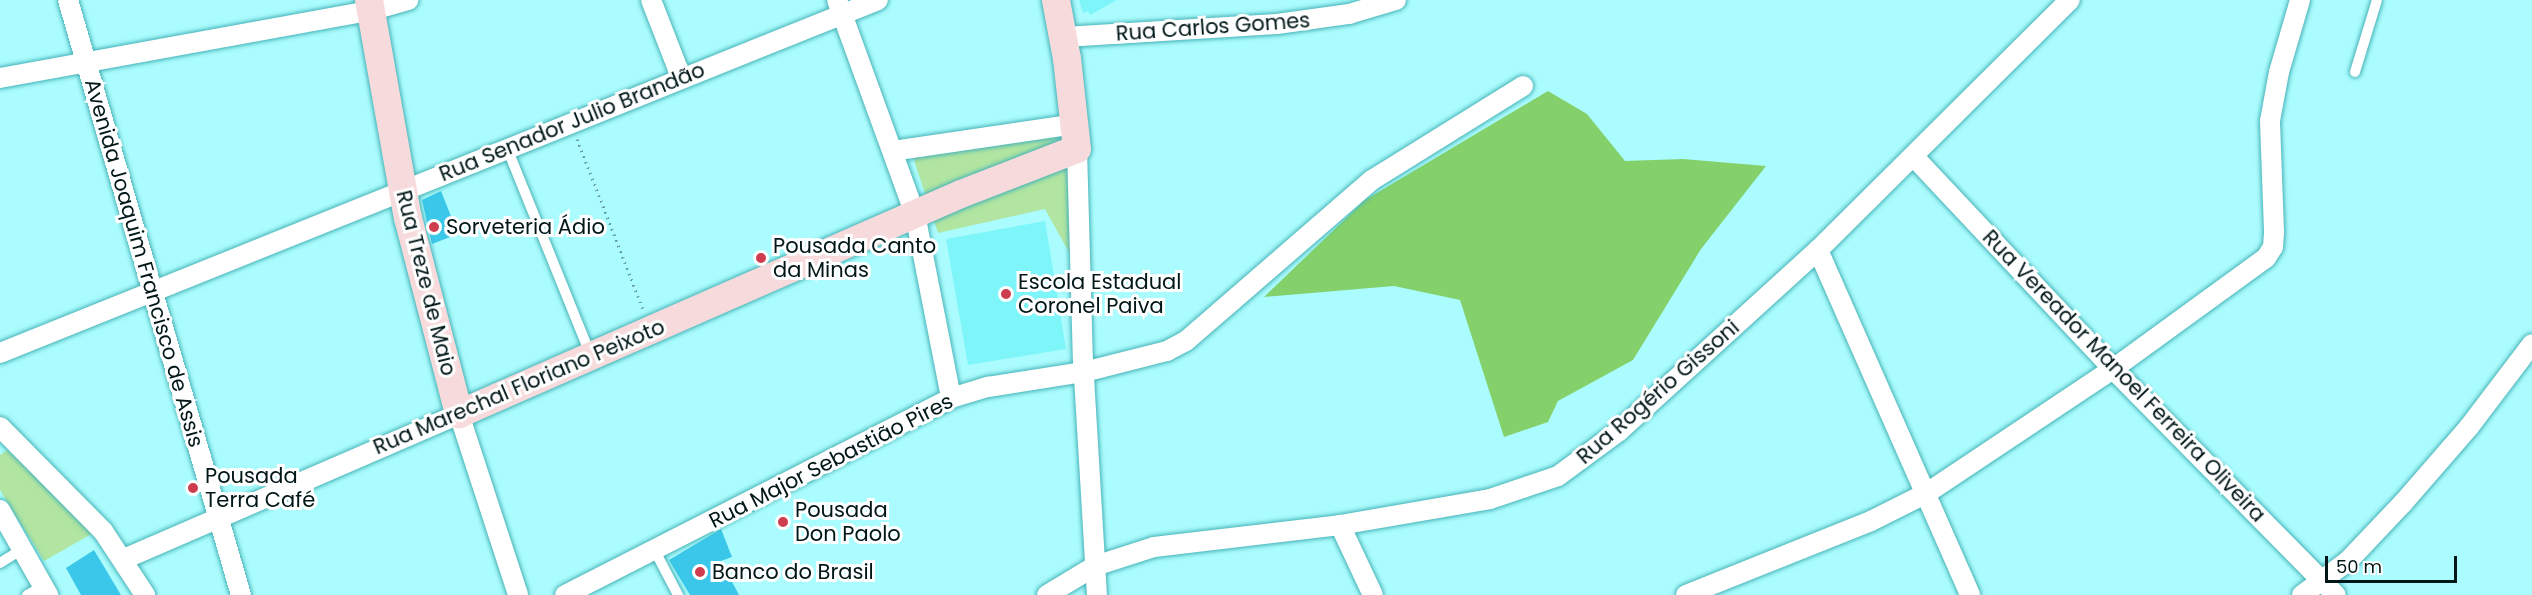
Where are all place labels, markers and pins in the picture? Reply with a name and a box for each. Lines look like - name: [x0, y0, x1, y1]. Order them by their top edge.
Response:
- place label: Sorveteria Ádio: [446, 214, 605, 240]
- marker: Sorveteria Ádio: [427, 220, 441, 234]
- place label: Pousada Canto da Minas: [773, 233, 936, 283]
- marker: Pousada Canto da Minas: [754, 251, 768, 265]
- place label: Escola Estadual Coronel Paiva: [1018, 269, 1181, 319]
- marker: Escola Estadual Coronel Paiva: [999, 287, 1013, 301]
- place label: Pousada Terra Café: [205, 463, 315, 513]
- marker: Pousada Terra Café: [186, 481, 200, 495]
- place label: Pousada Don Paolo: [795, 497, 901, 547]
- marker: Pousada Don Paolo: [776, 515, 790, 529]
- place label: Banco do Brasil: [712, 559, 874, 585]
- marker: Banco do Brasil: [693, 565, 707, 579]

